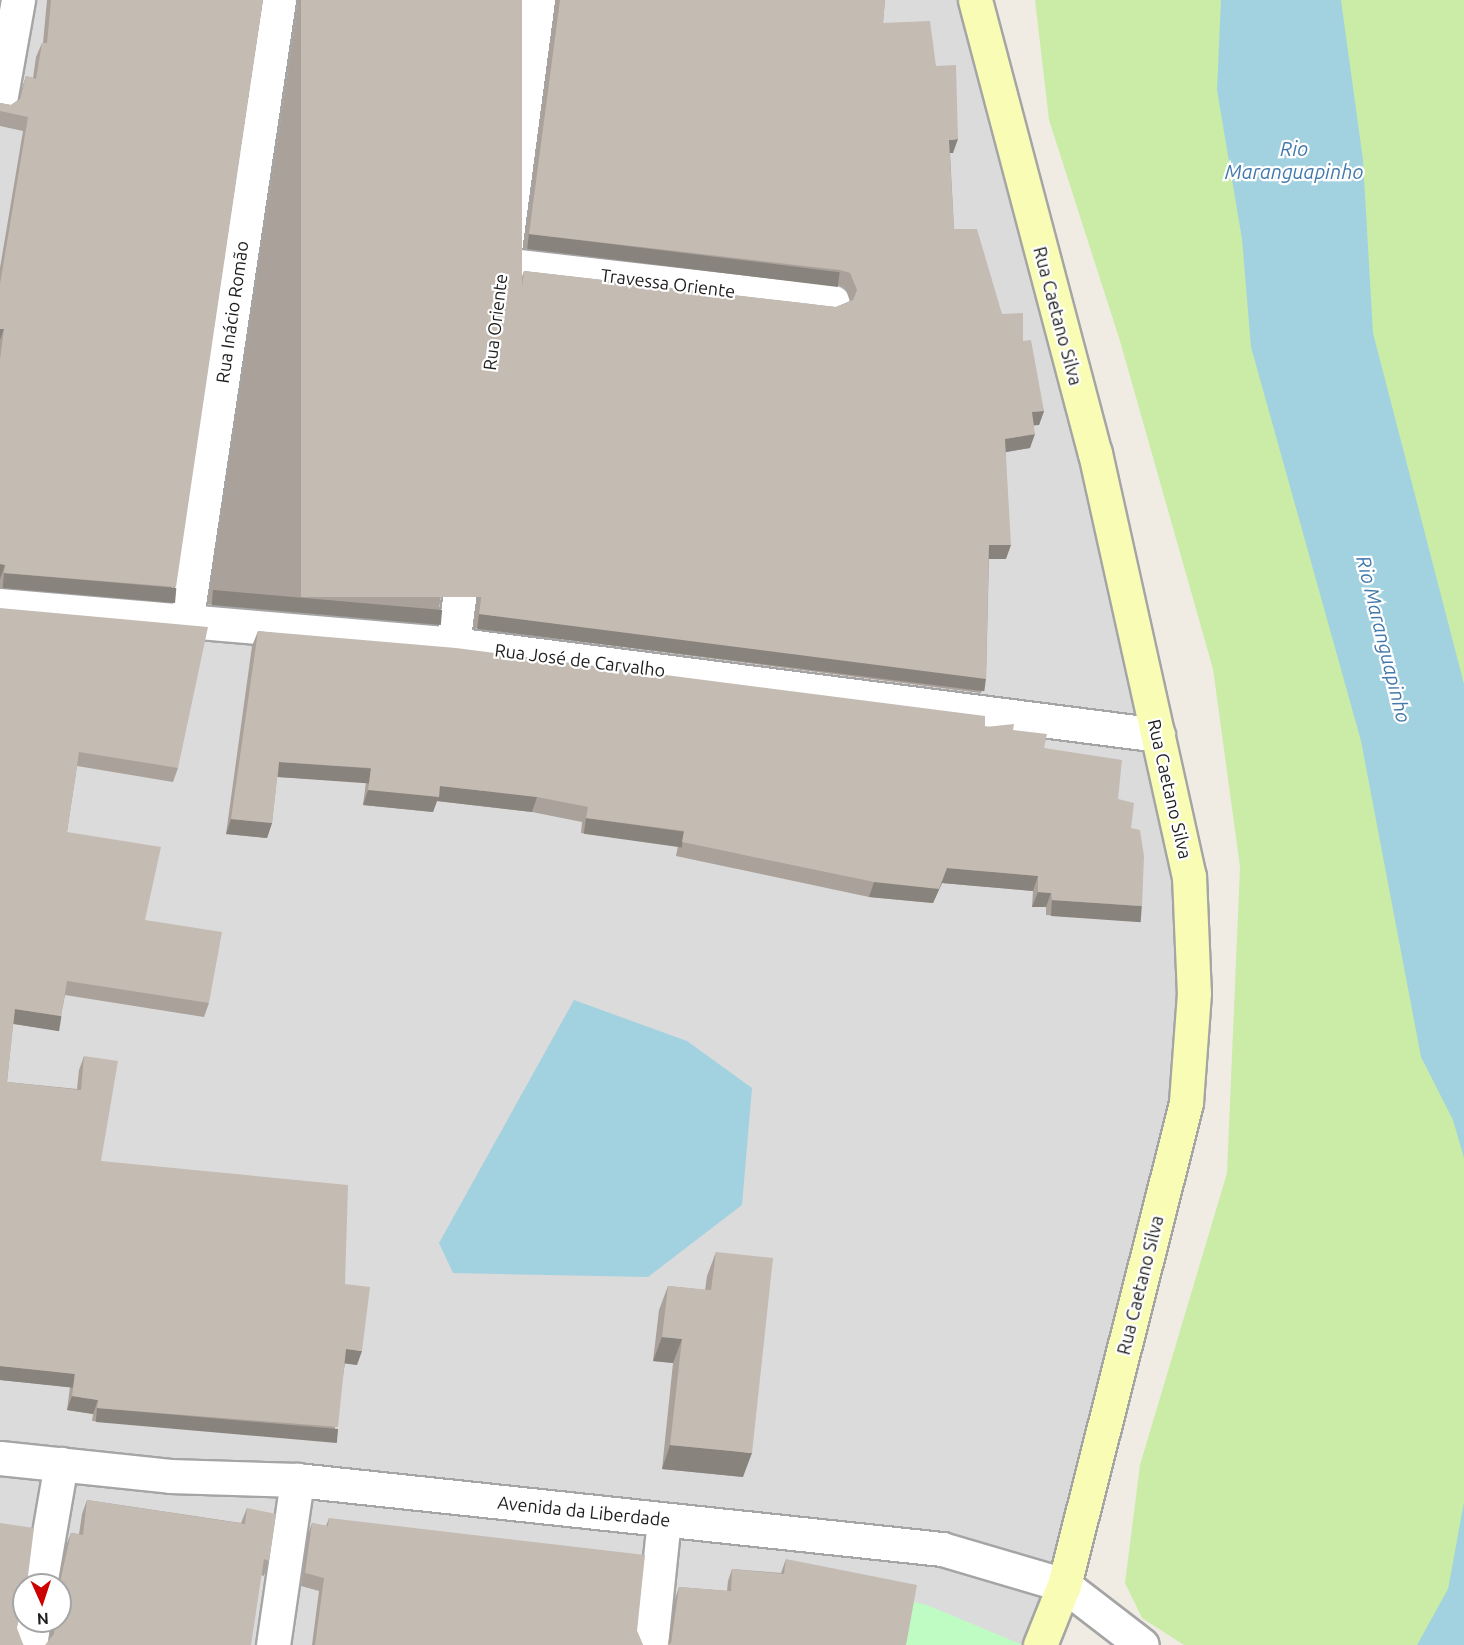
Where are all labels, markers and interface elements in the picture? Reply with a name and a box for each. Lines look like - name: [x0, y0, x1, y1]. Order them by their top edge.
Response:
- water label: Rio Maranguapinho: [1225, 136, 1363, 183]
- street label: Rua Inácio Romão: [211, 239, 253, 385]
- street label: Rua Caetano Silva: [1029, 244, 1087, 388]
- street label: Travessa Oriente: [599, 264, 737, 302]
- street label: Rua Oriente: [478, 272, 512, 372]
- water label: Rio Maranguapinho: [1352, 553, 1416, 725]
- street label: Rua José de Carvalho: [493, 639, 667, 681]
- street label: Rua Caetano Silva: [1143, 717, 1197, 861]
- street label: Rua Caetano Silva: [1112, 1213, 1168, 1357]
- street label: Avenida da Liberdade: [497, 1491, 671, 1531]
- north arrow: [12, 1573, 72, 1633]
- text: N: [36, 1610, 49, 1628]

